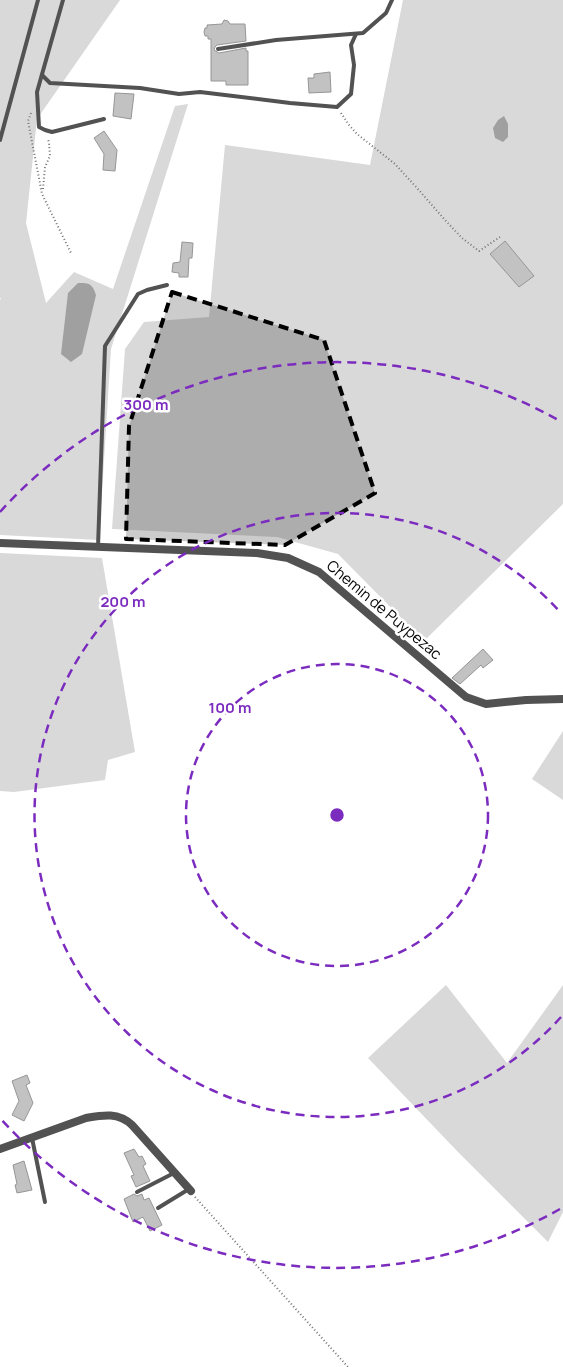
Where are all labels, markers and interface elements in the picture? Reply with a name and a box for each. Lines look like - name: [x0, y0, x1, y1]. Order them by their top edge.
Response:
- text: 300 m: [124, 394, 168, 415]
- street label: Chemin de Puypezac: [322, 555, 446, 664]
- text: 200 m: [100, 591, 146, 612]
- text: 100 m: [209, 697, 251, 718]
- centre of rings: [328, 806, 346, 824]

